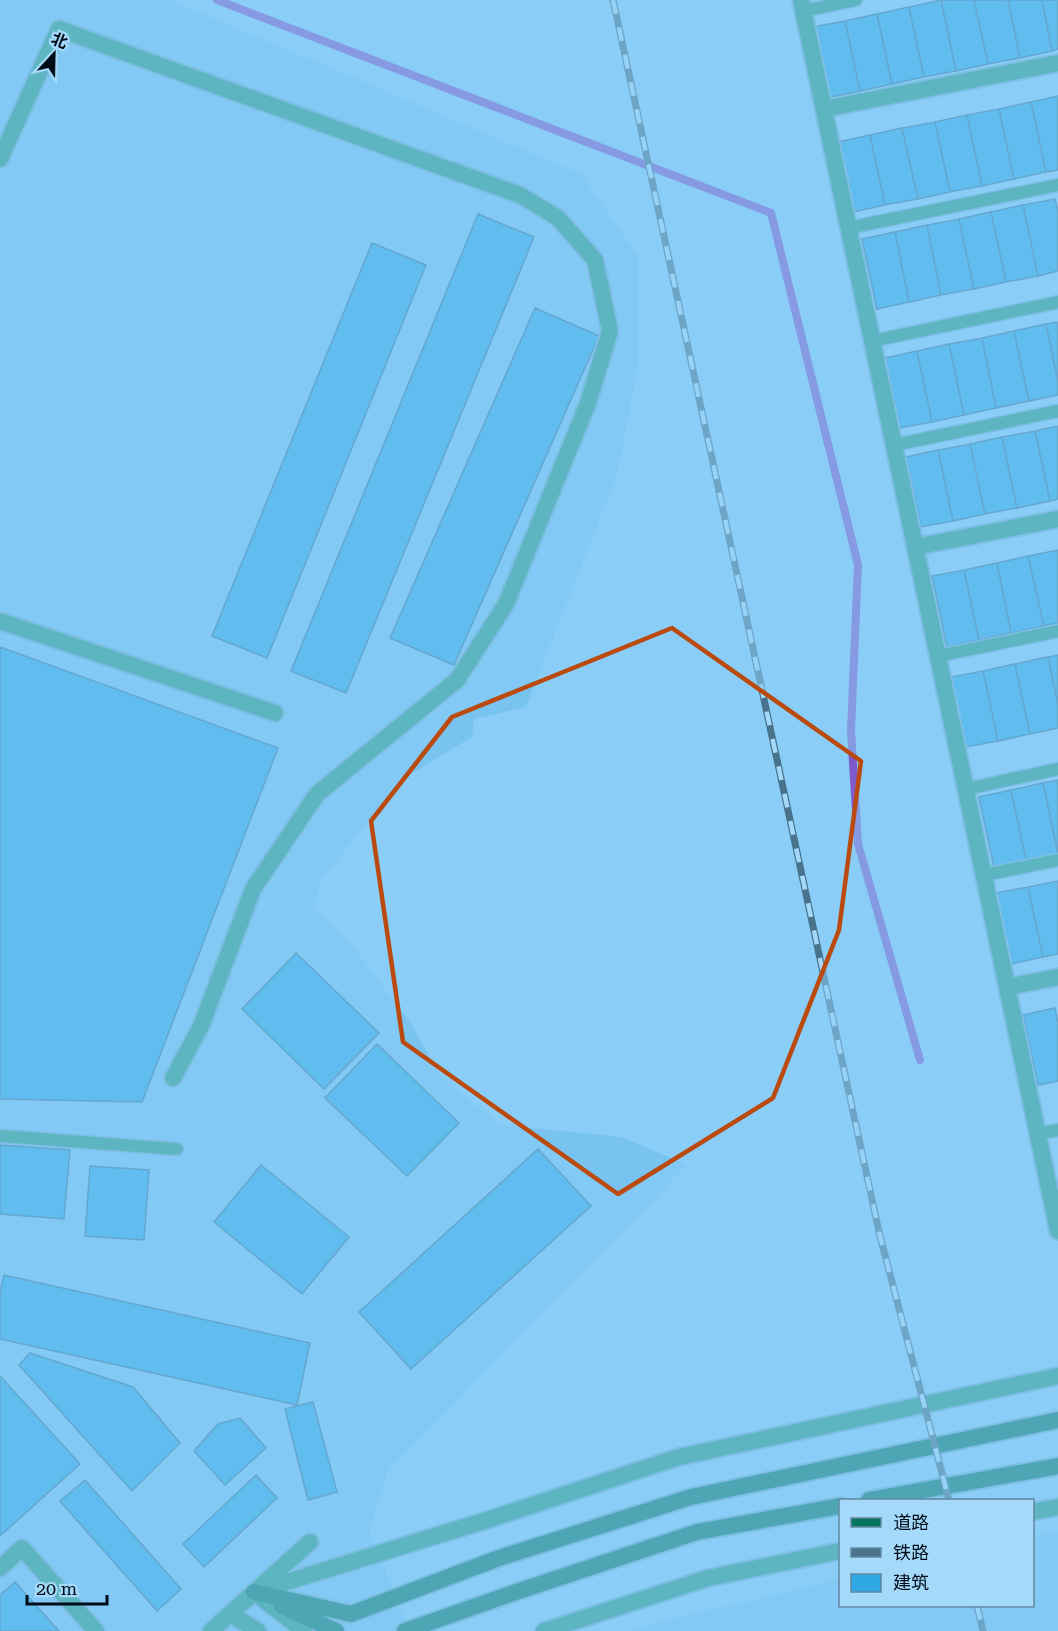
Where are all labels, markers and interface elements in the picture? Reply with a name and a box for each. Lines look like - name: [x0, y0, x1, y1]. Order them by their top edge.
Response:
- north arrow: [24, 24, 84, 84]
- text: 北: [48, 29, 70, 52]
- legend: [839, 1499, 1034, 1607]
- text: 道路: [893, 1512, 929, 1533]
- text: 铁路: [893, 1542, 929, 1563]
- scale bar: [27, 1568, 106, 1606]
- text: 建筑: [893, 1572, 929, 1593]
- text: 20 m: [36, 1578, 77, 1599]

